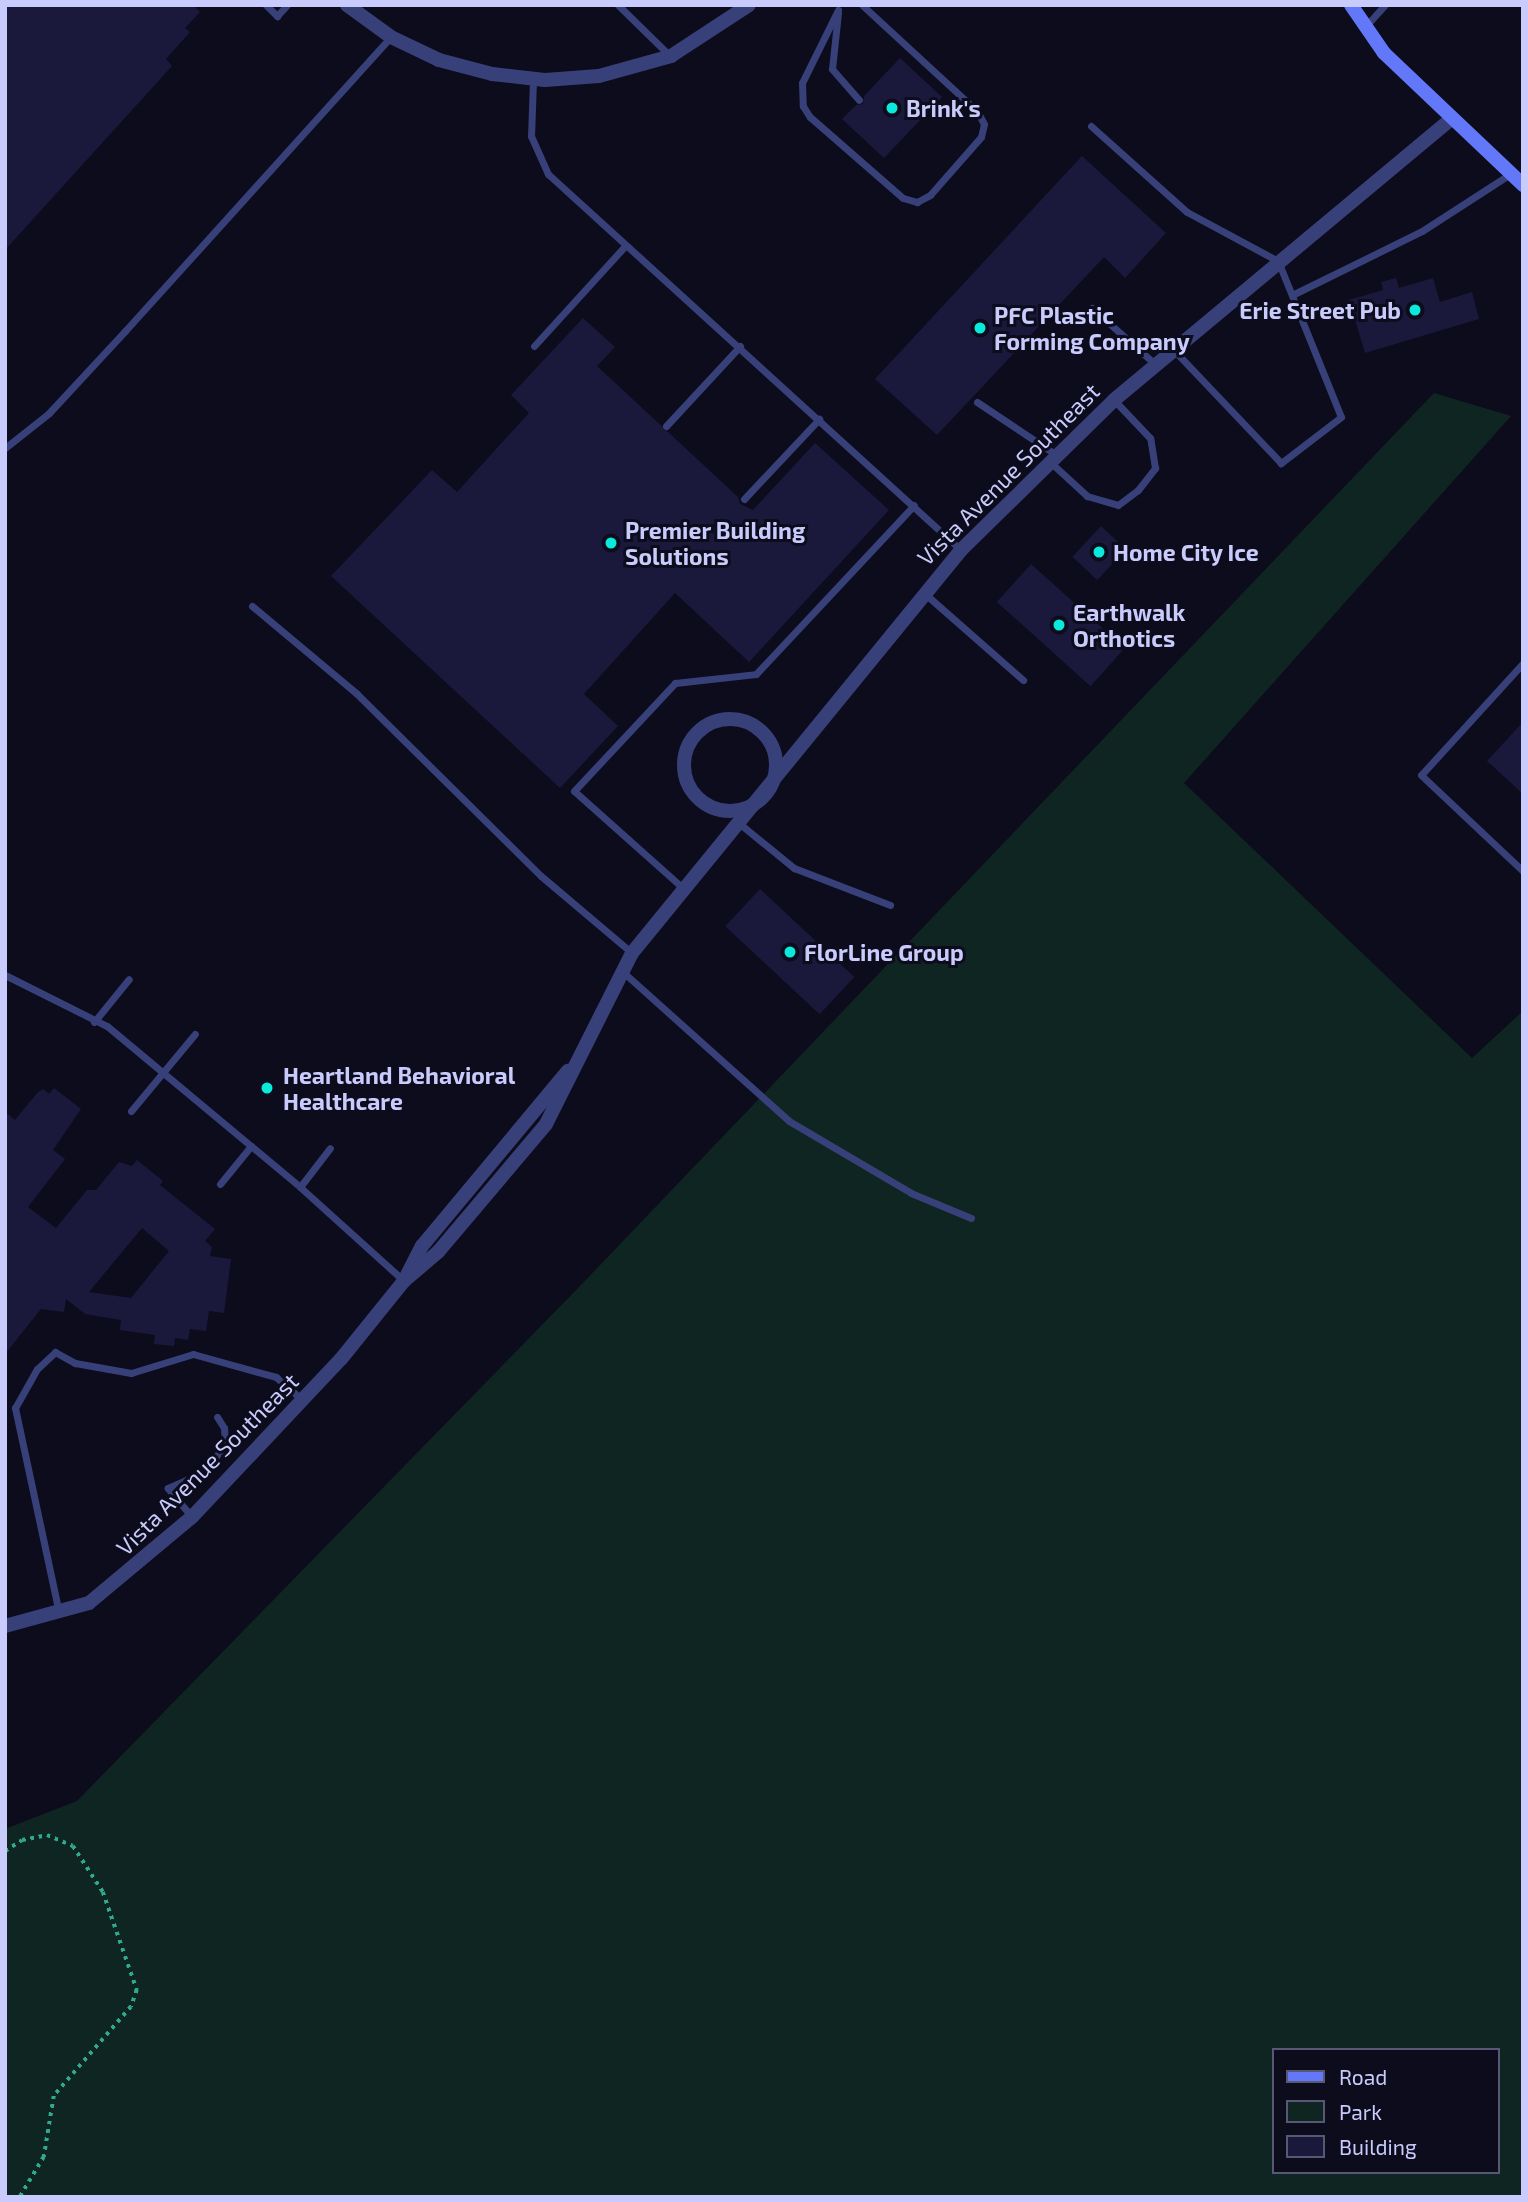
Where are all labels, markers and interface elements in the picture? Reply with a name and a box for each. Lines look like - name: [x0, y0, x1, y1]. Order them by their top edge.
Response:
- place label: Brink's: [906, 94, 981, 122]
- marker: Brink's: [884, 100, 900, 116]
- place label: Erie Street Pub: [1239, 296, 1401, 324]
- place label: PFC Plastic Forming Company: [994, 301, 1190, 355]
- marker: Erie Street Pub: [1407, 302, 1423, 318]
- marker: PFC Plastic Forming Company: [972, 320, 988, 336]
- street label: Vista Avenue Southeast: [911, 377, 1105, 571]
- place label: Premier Building Solutions: [625, 516, 806, 570]
- marker: Premier Building Solutions: [603, 535, 619, 551]
- place label: Home City Ice: [1113, 538, 1259, 566]
- marker: Home City Ice: [1091, 544, 1107, 560]
- place label: Earthwalk Orthotics: [1073, 598, 1185, 652]
- marker: Earthwalk Orthotics: [1051, 617, 1067, 633]
- place label: FlorLine Group: [804, 938, 964, 966]
- marker: FlorLine Group: [782, 944, 798, 960]
- place label: Heartland Behavioral Healthcare: [283, 1061, 515, 1115]
- marker: Heartland Behavioral Healthcare: [257, 1078, 277, 1098]
- street label: Vista Avenue Southeast: [110, 1367, 304, 1561]
- legend: [1272, 2048, 1500, 2174]
- text: Road: [1339, 2064, 1387, 2089]
- text: Park: [1339, 2099, 1382, 2124]
- text: Building: [1339, 2134, 1417, 2159]

